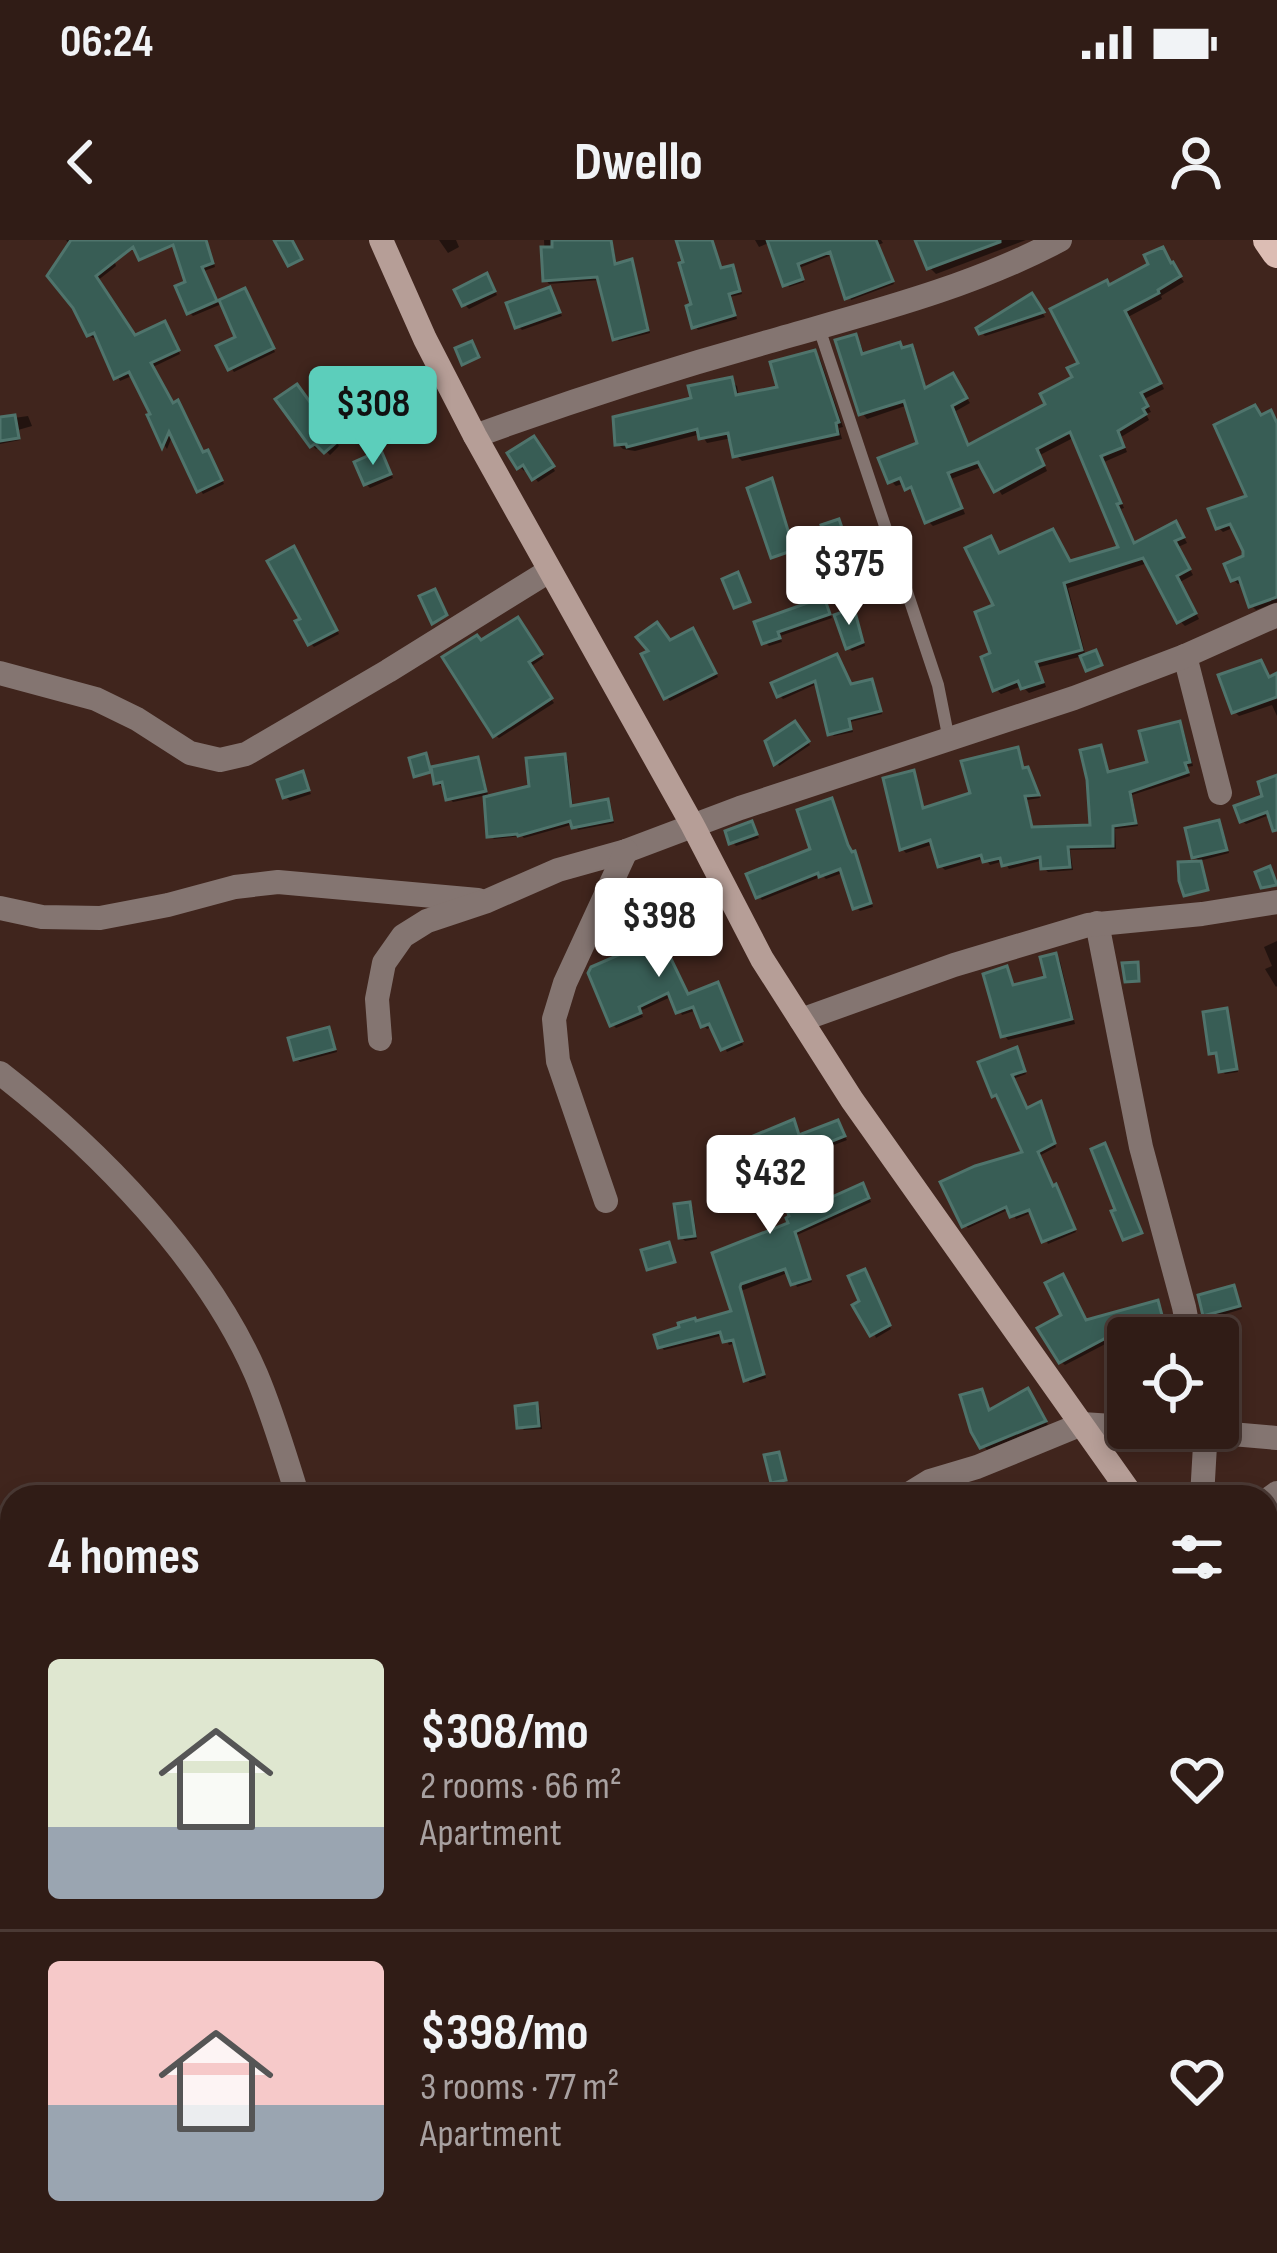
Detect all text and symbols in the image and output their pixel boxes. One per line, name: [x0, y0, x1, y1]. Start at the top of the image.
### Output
text: 06:24: [60, 15, 153, 70]
icon: back: [48, 129, 114, 195]
icon: person: [1163, 129, 1229, 195]
text: Dwello: [574, 130, 703, 195]
pin: $308: [302, 366, 444, 468]
text: $308: [336, 381, 410, 428]
pin: $375: [778, 526, 920, 628]
text: $375: [813, 541, 885, 588]
pin: $398: [588, 878, 730, 980]
text: $398: [622, 893, 696, 940]
pin: $432: [699, 1135, 841, 1237]
text: $432: [734, 1150, 806, 1197]
map controls: [1107, 1317, 1239, 1449]
button: locate: [1107, 1317, 1239, 1449]
icon: filters: [1164, 1524, 1230, 1590]
text: 4 homes: [48, 1527, 200, 1588]
text: $308/mo: [420, 1702, 589, 1763]
icon: home: [144, 1707, 288, 1851]
icon: heart: [1164, 1746, 1230, 1812]
text: 2 rooms · 66 m²: [420, 1763, 622, 1810]
text: Apartment: [420, 1810, 562, 1857]
text: $398/mo: [420, 2003, 589, 2064]
icon: home: [144, 2009, 288, 2153]
icon: heart: [1164, 2048, 1230, 2114]
text: 3 rooms · 77 m²: [420, 2064, 619, 2111]
text: Apartment: [420, 2111, 562, 2158]

